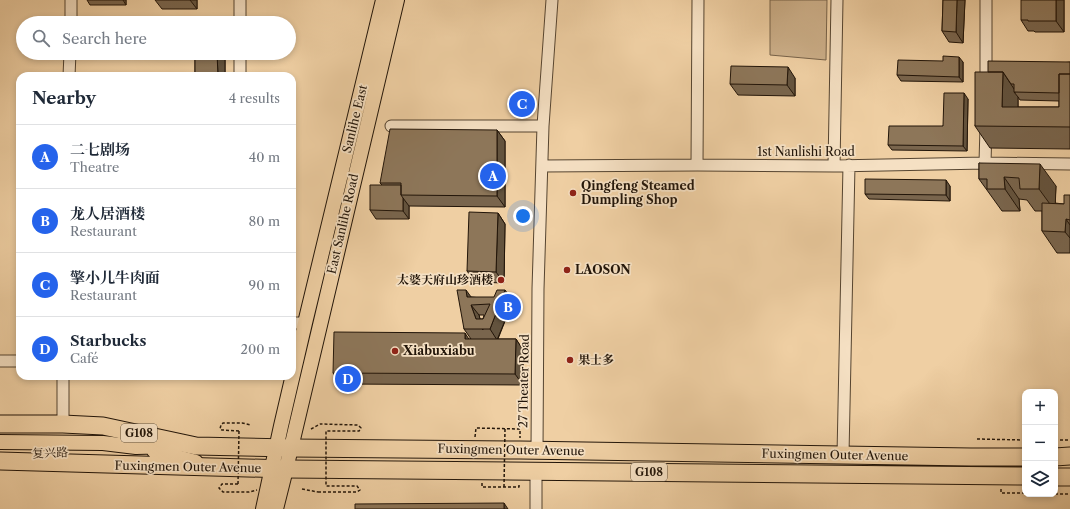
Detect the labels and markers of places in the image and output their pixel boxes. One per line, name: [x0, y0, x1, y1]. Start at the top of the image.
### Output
pin: C: [509, 89, 535, 119]
pin: A: [480, 161, 506, 191]
place label: Qingfeng Steamed Dumpling Shop: [581, 178, 695, 207]
marker: Qingfeng Steamed Dumpling Shop: [568, 188, 578, 198]
place label: LAOSON: [575, 262, 631, 277]
marker: LAOSON: [562, 265, 572, 275]
place label: 太婆天府山珍酒楼: [397, 272, 493, 287]
marker: 太婆天府山珍酒楼: [496, 275, 506, 285]
pin: B: [495, 292, 521, 322]
place label: Xiabuxiabu: [402, 343, 475, 358]
marker: Xiabuxiabu: [390, 346, 400, 356]
place label: 果士多: [578, 352, 614, 367]
marker: 果士多: [565, 355, 575, 365]
pin: D: [335, 364, 361, 394]

